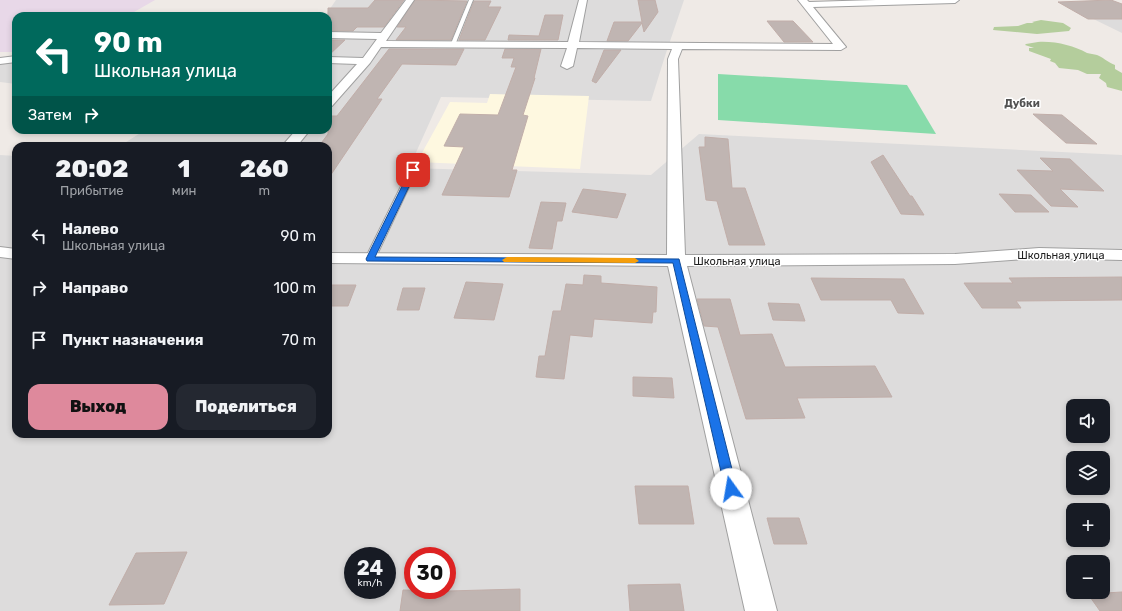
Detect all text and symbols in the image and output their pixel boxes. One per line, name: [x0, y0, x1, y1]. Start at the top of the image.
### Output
text: 90 m: [94, 26, 163, 59]
icon: left: [28, 28, 80, 80]
text: Школьная улица: [94, 60, 237, 82]
district label: Дубки: [1004, 97, 1040, 110]
icon: right: [80, 104, 102, 126]
text: Затем: [28, 106, 72, 124]
pin: [396, 153, 430, 187]
text: 20:02: [55, 155, 129, 183]
text: 1: [178, 155, 190, 183]
text: 260: [240, 155, 289, 183]
icon: arrive: [402, 159, 424, 181]
text: Прибытие: [60, 183, 124, 198]
text: мин: [172, 183, 196, 198]
text: m: [258, 183, 270, 198]
text: Налево: [62, 220, 119, 238]
icon: left: [28, 225, 50, 247]
text: 90 m: [281, 227, 316, 245]
text: Школьная улица: [62, 238, 165, 253]
street label: Школьная улица: [1017, 249, 1105, 262]
street label: Школьная улица: [693, 255, 781, 268]
icon: right: [28, 277, 50, 299]
text: Направо: [62, 279, 128, 297]
text: 100 m: [274, 279, 316, 297]
icon: arrive: [28, 329, 50, 351]
text: Пункт назначения: [62, 331, 204, 349]
text: 70 m: [282, 331, 316, 349]
button: Выход: [28, 384, 168, 430]
button: Поделиться: [176, 384, 316, 430]
map controls: [1066, 399, 1110, 599]
button: sound: [1066, 399, 1110, 443]
button: layers: [1066, 451, 1110, 495]
position arrow: [710, 468, 752, 510]
button: +: [1066, 503, 1110, 547]
speed limit sign: 30: [404, 547, 456, 599]
button: −: [1066, 555, 1110, 599]
text: 24: [357, 556, 383, 580]
text: km/h: [358, 577, 382, 589]

